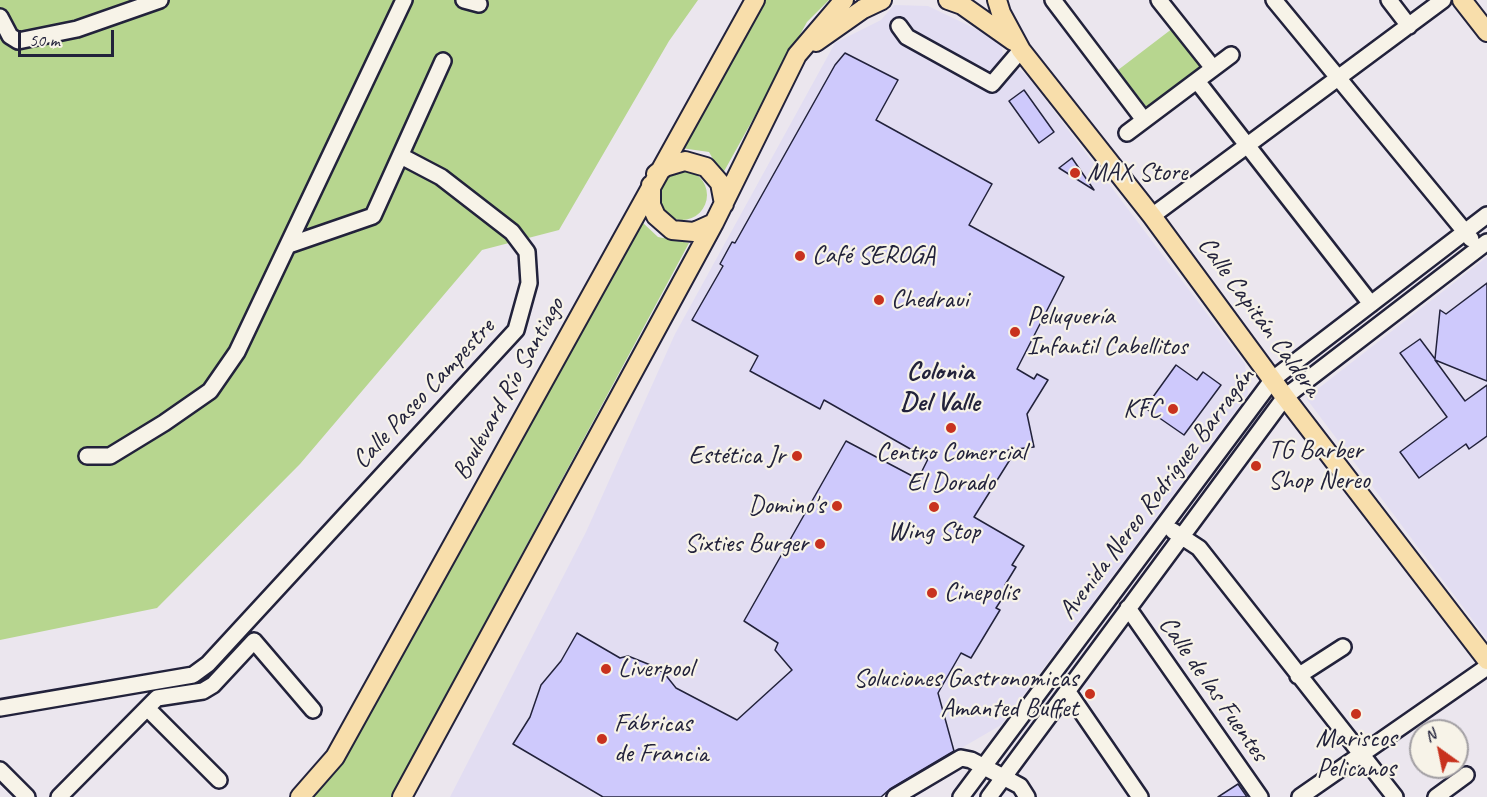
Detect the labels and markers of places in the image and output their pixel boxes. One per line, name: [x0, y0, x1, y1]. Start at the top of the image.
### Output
place label: MAX Store: [1087, 157, 1187, 189]
marker: MAX Store: [1068, 166, 1082, 180]
place label: Café SEROGA: [812, 240, 935, 272]
marker: Café SEROGA: [793, 249, 807, 263]
place label: Chedraui: [891, 284, 968, 316]
marker: Chedraui: [872, 293, 886, 307]
place label: Peluquería Infantil Cabellitos: [1027, 301, 1187, 362]
marker: Peluquería Infantil Cabellitos: [1008, 325, 1022, 339]
place label: KFC: [1123, 393, 1161, 425]
marker: KFC: [1166, 402, 1180, 416]
marker: Centro Comercial El Dorado: [944, 421, 958, 435]
place label: TG Barber Shop Nereo: [1268, 435, 1370, 496]
place label: Centro Comercial El Dorado: [876, 437, 1026, 498]
place label: Estética Jr: [689, 440, 785, 472]
marker: Estética Jr: [790, 449, 804, 463]
marker: TG Barber Shop Nereo: [1249, 459, 1263, 473]
place label: Domino's: [748, 490, 825, 522]
marker: Domino's: [830, 499, 844, 513]
marker: Wing Stop: [927, 500, 941, 514]
place label: Wing Stop: [888, 516, 980, 548]
place label: Sixties Burger: [684, 528, 808, 560]
marker: Sixties Burger: [813, 537, 827, 551]
place label: Cinepolis: [944, 577, 1018, 609]
marker: Cinepolis: [925, 586, 939, 600]
place label: Liverpool: [618, 653, 693, 685]
marker: Liverpool: [599, 662, 613, 676]
place label: Soluciones Gastronomicas Amanted Buffet: [853, 663, 1078, 724]
marker: Soluciones Gastronomicas Amanted Buffet: [1083, 687, 1097, 701]
marker: Mariscos Pelicanos: [1349, 707, 1363, 721]
place label: Fábricas de Francia: [614, 708, 708, 770]
place label: Mariscos Pelicanos: [1316, 723, 1396, 784]
marker: Fábricas de Francia: [595, 732, 609, 746]

